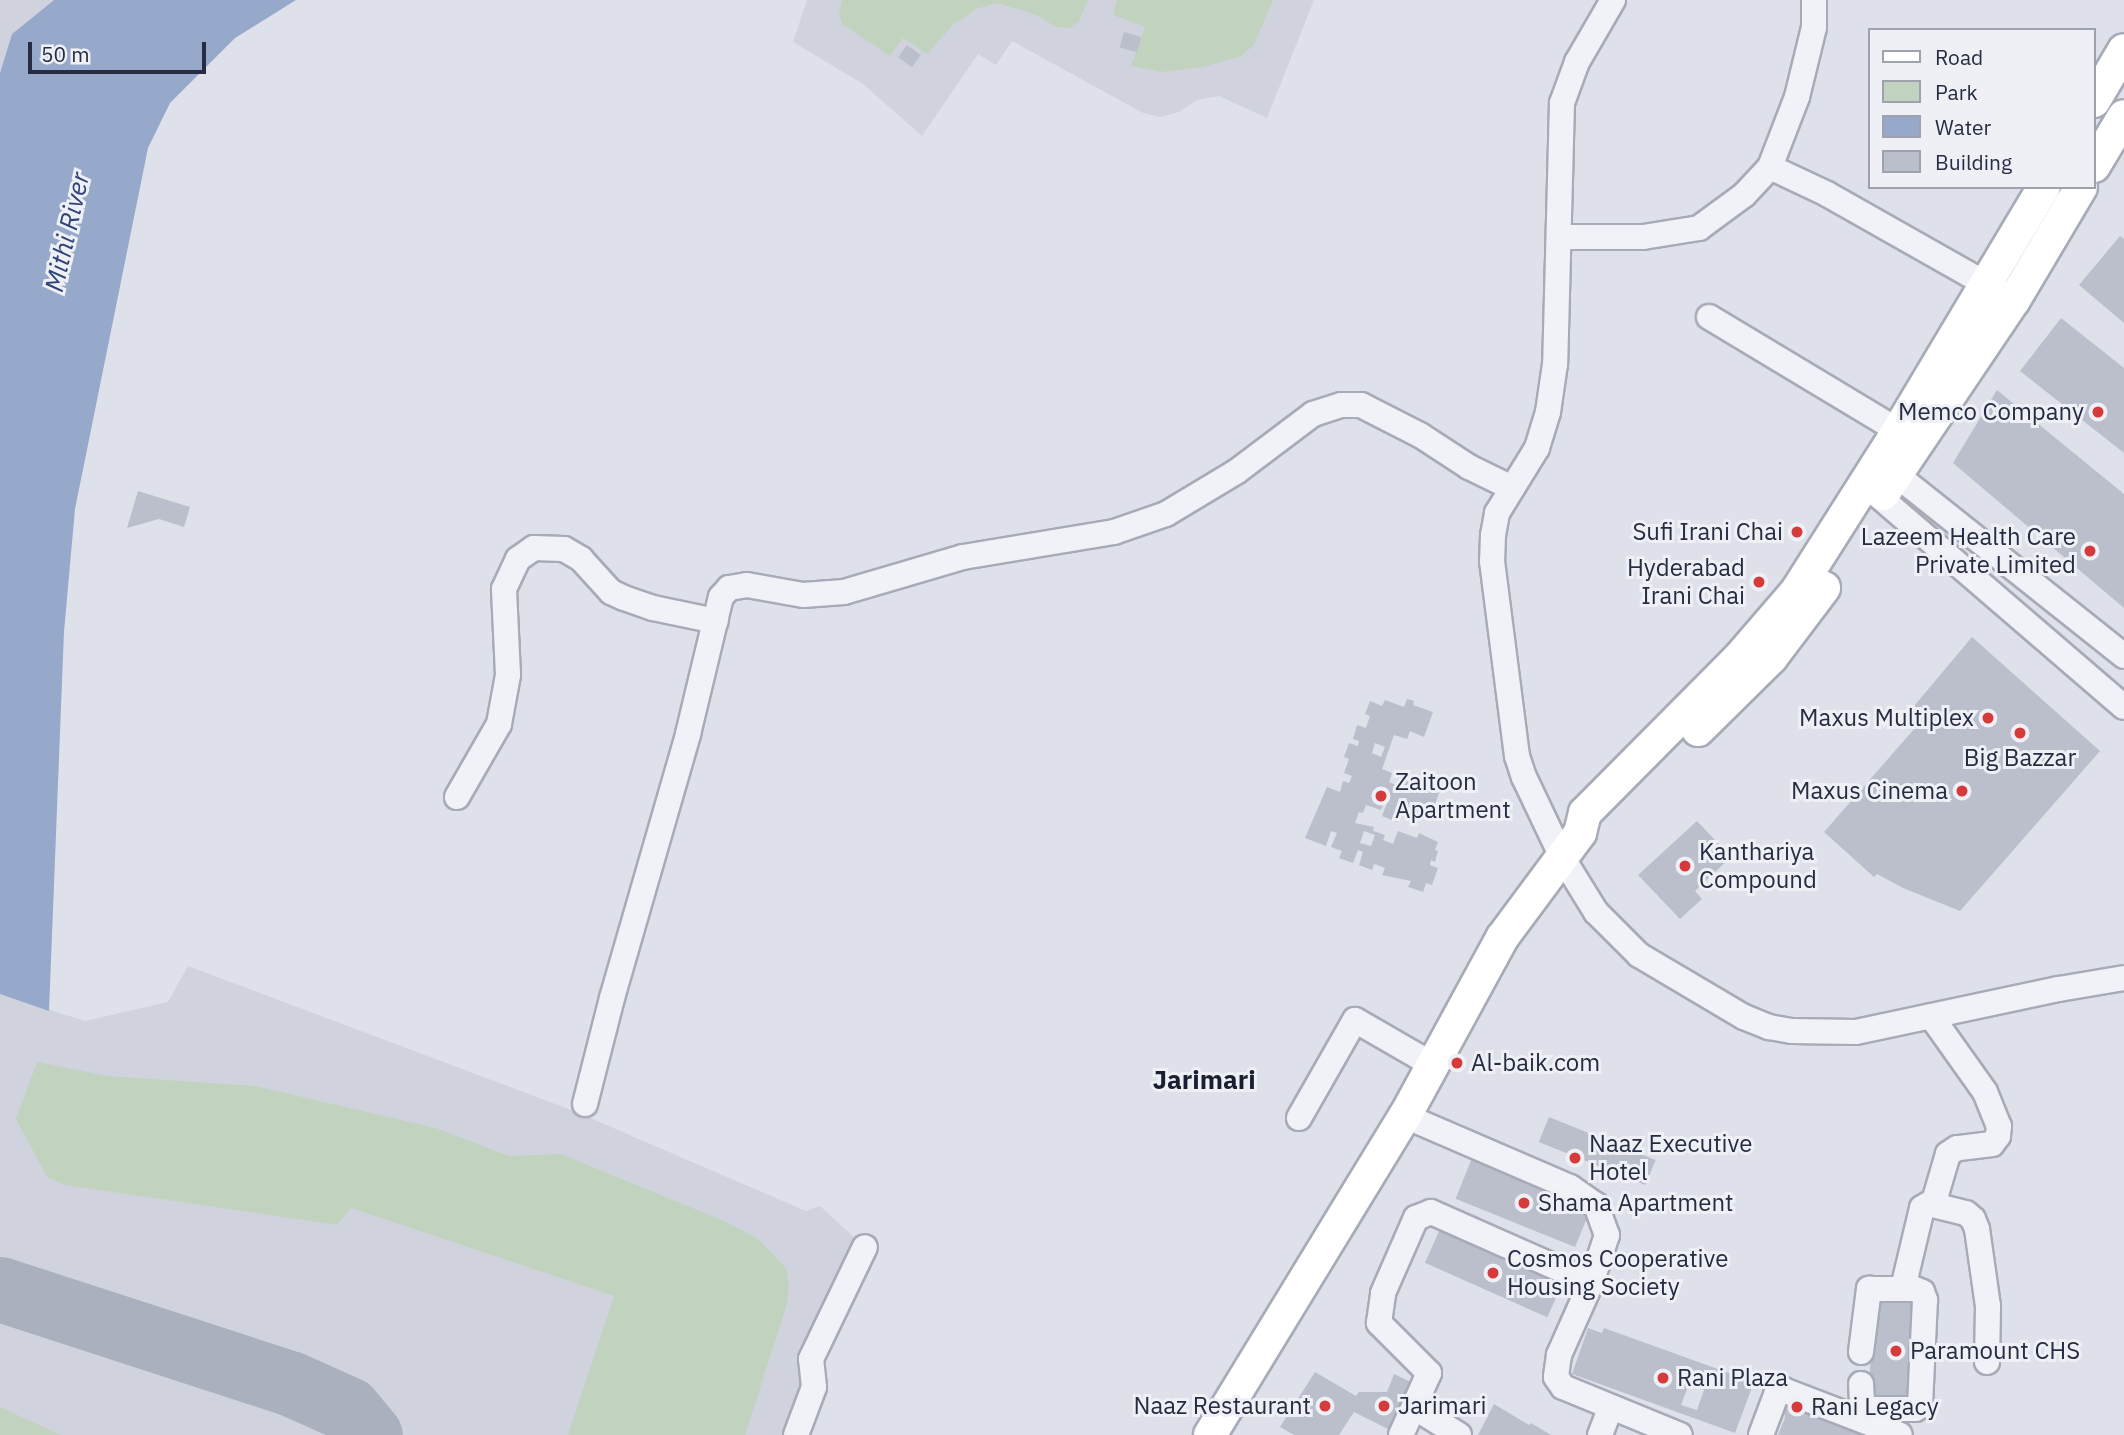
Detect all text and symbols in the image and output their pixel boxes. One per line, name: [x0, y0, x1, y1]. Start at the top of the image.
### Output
scale bar: [32, 28, 210, 72]
legend: [1868, 28, 2096, 189]
text: 50 m: [41, 40, 90, 68]
text: Road: [1935, 43, 1983, 71]
text: Park: [1935, 78, 1978, 106]
text: Water: [1935, 113, 1991, 141]
text: Building: [1935, 148, 2012, 176]
water label: Mithi River: [38, 169, 96, 295]
place label: Memco Company: [1898, 398, 2084, 426]
marker: Memco Company: [2090, 404, 2106, 420]
place label: Sufi Irani Chai: [1632, 518, 1783, 546]
place label: Lazeem Health Care Private Limited: [1861, 523, 2076, 579]
marker: Sufi Irani Chai: [1789, 524, 1805, 540]
marker: Lazeem Health Care Private Limited: [2082, 543, 2098, 559]
place label: Hyderabad Irani Chai: [1627, 554, 1745, 610]
marker: Hyderabad Irani Chai: [1751, 574, 1767, 590]
place label: Maxus Multiplex: [1799, 704, 1974, 732]
marker: Maxus Multiplex: [1980, 710, 1996, 726]
marker: Big Bazzar: [2012, 725, 2028, 741]
place label: Big Bazzar: [1964, 744, 2076, 772]
place label: Zaitoon Apartment: [1395, 768, 1511, 824]
place label: Maxus Cinema: [1791, 777, 1948, 805]
marker: Maxus Cinema: [1954, 783, 1970, 799]
marker: Zaitoon Apartment: [1373, 788, 1389, 804]
place label: Kanthariya Compound: [1699, 838, 1817, 894]
marker: Kanthariya Compound: [1677, 858, 1693, 874]
place label: Al-baik.com: [1471, 1049, 1600, 1077]
marker: Al-baik.com: [1449, 1055, 1465, 1071]
district label: Jarimari: [1152, 1064, 1256, 1096]
place label: Naaz Executive Hotel: [1589, 1130, 1752, 1186]
marker: Naaz Executive Hotel: [1567, 1150, 1583, 1166]
place label: Shama Apartment: [1538, 1189, 1733, 1217]
marker: Shama Apartment: [1516, 1195, 1532, 1211]
place label: Cosmos Cooperative Housing Society: [1507, 1245, 1728, 1301]
marker: Cosmos Cooperative Housing Society: [1485, 1265, 1501, 1281]
place label: Paramount CHS: [1910, 1337, 2080, 1365]
marker: Paramount CHS: [1888, 1343, 1904, 1359]
place label: Rani Plaza: [1677, 1364, 1788, 1392]
marker: Rani Plaza: [1655, 1370, 1671, 1386]
place label: Naaz Restaurant: [1133, 1392, 1311, 1420]
place label: Jarimari: [1398, 1392, 1486, 1420]
place label: Rani Legacy: [1811, 1393, 1939, 1421]
marker: Naaz Restaurant: [1317, 1398, 1333, 1414]
marker: Jarimari: [1376, 1398, 1392, 1414]
marker: Rani Legacy: [1789, 1399, 1805, 1415]

